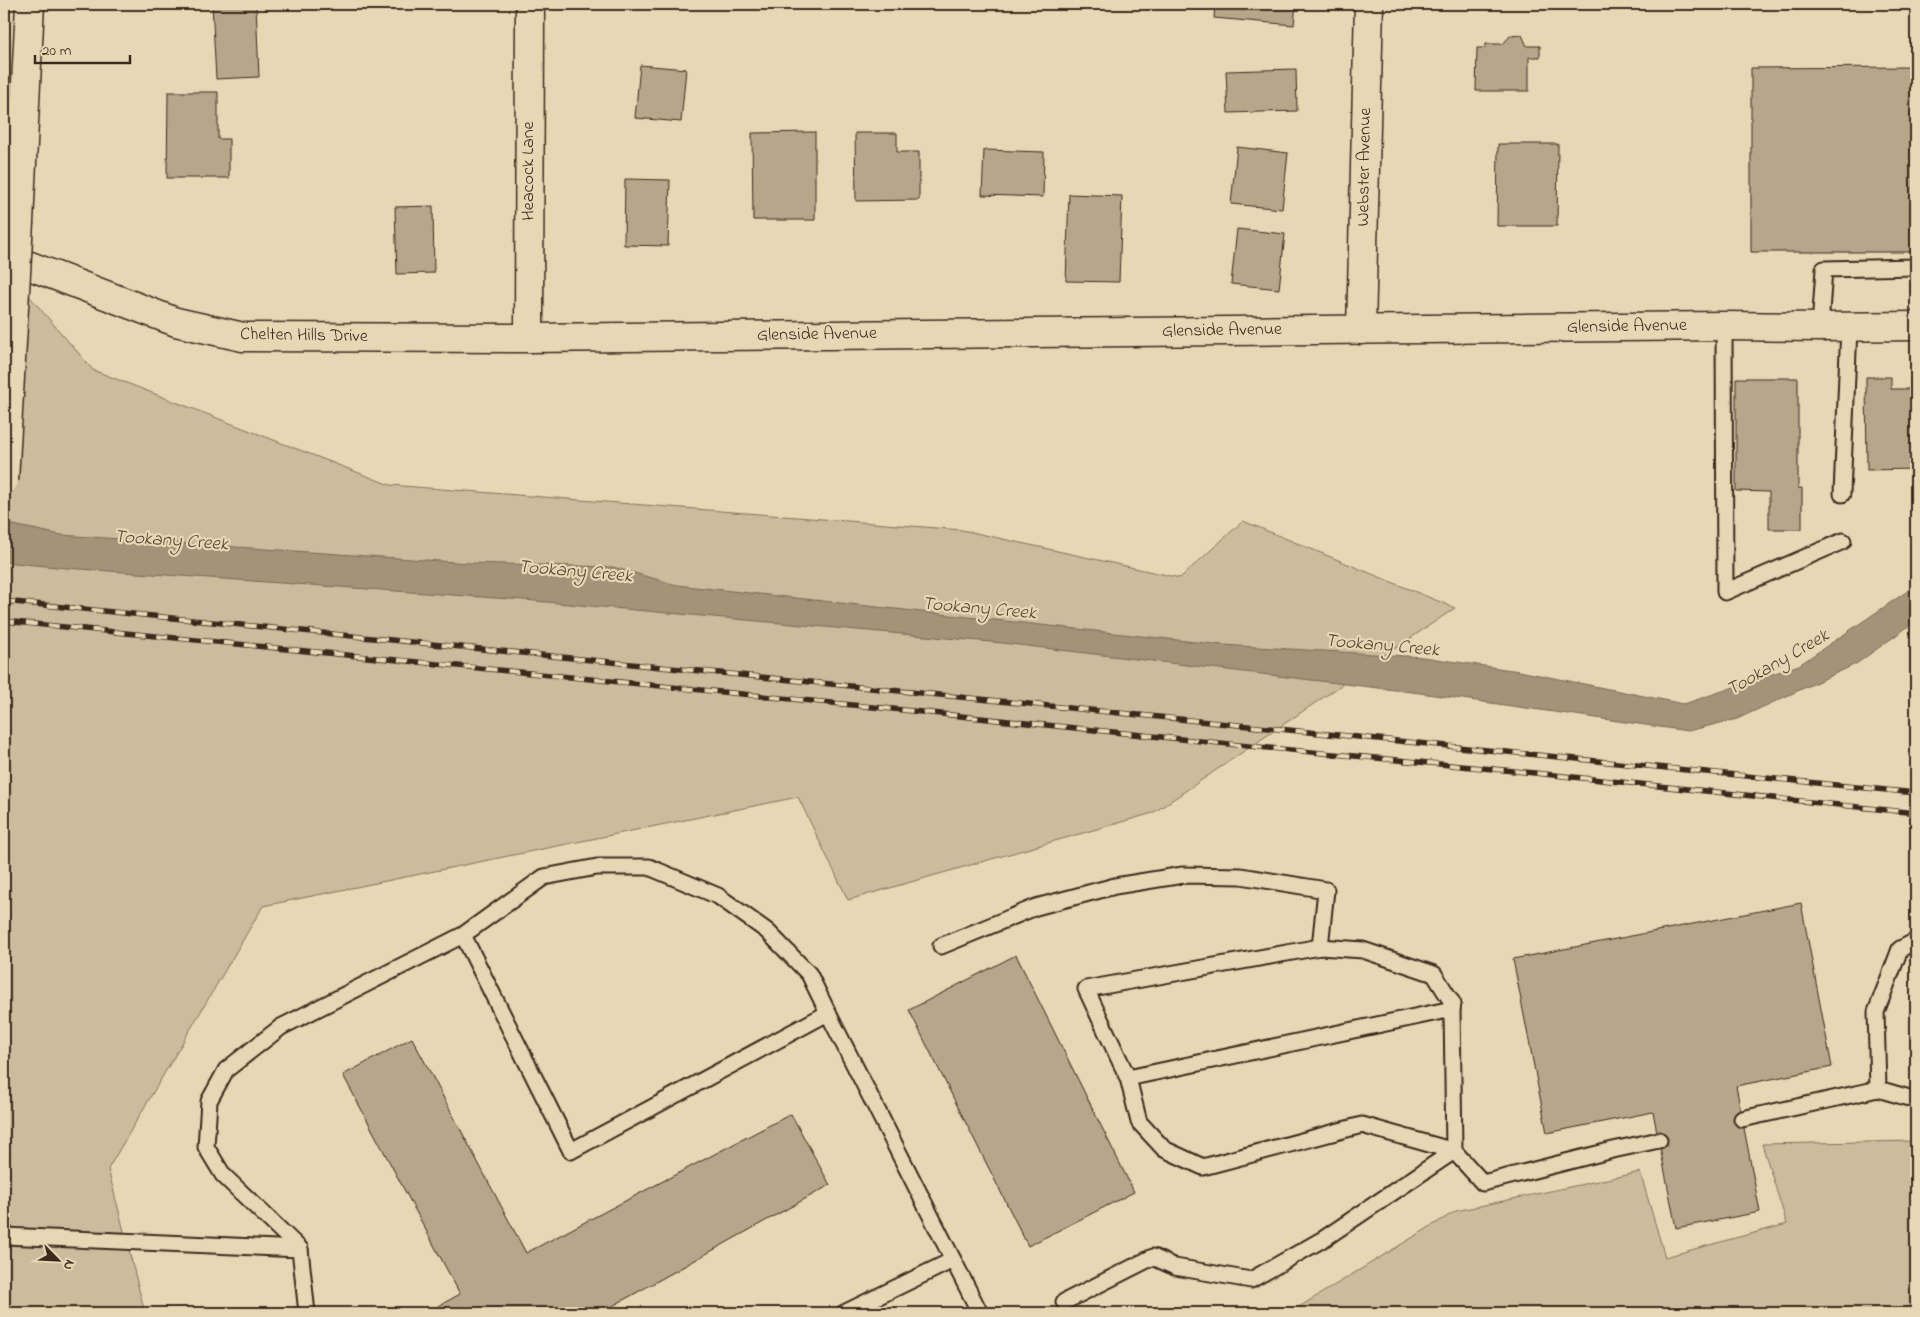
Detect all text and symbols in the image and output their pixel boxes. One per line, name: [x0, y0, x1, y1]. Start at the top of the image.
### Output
scale bar: [35, 32, 130, 64]
text: 20 m: [42, 40, 72, 62]
street label: Webster Avenue: [1351, 107, 1379, 227]
street label: Heacock Lane: [516, 120, 542, 221]
street label: Glenside Avenue: [1567, 313, 1688, 341]
street label: Glenside Avenue: [1162, 317, 1283, 345]
street label: Glenside Avenue: [757, 321, 878, 349]
street label: Chelten Hills Drive: [240, 322, 369, 350]
water label: Tookany Creek: [113, 524, 230, 558]
water label: Tookany Creek: [517, 554, 634, 590]
water label: Tookany Creek: [921, 591, 1038, 627]
water label: Tookany Creek: [1722, 622, 1835, 703]
water label: Tookany Creek: [1324, 628, 1441, 664]
north arrow: [32, 1234, 82, 1284]
text: N: [57, 1256, 80, 1273]

